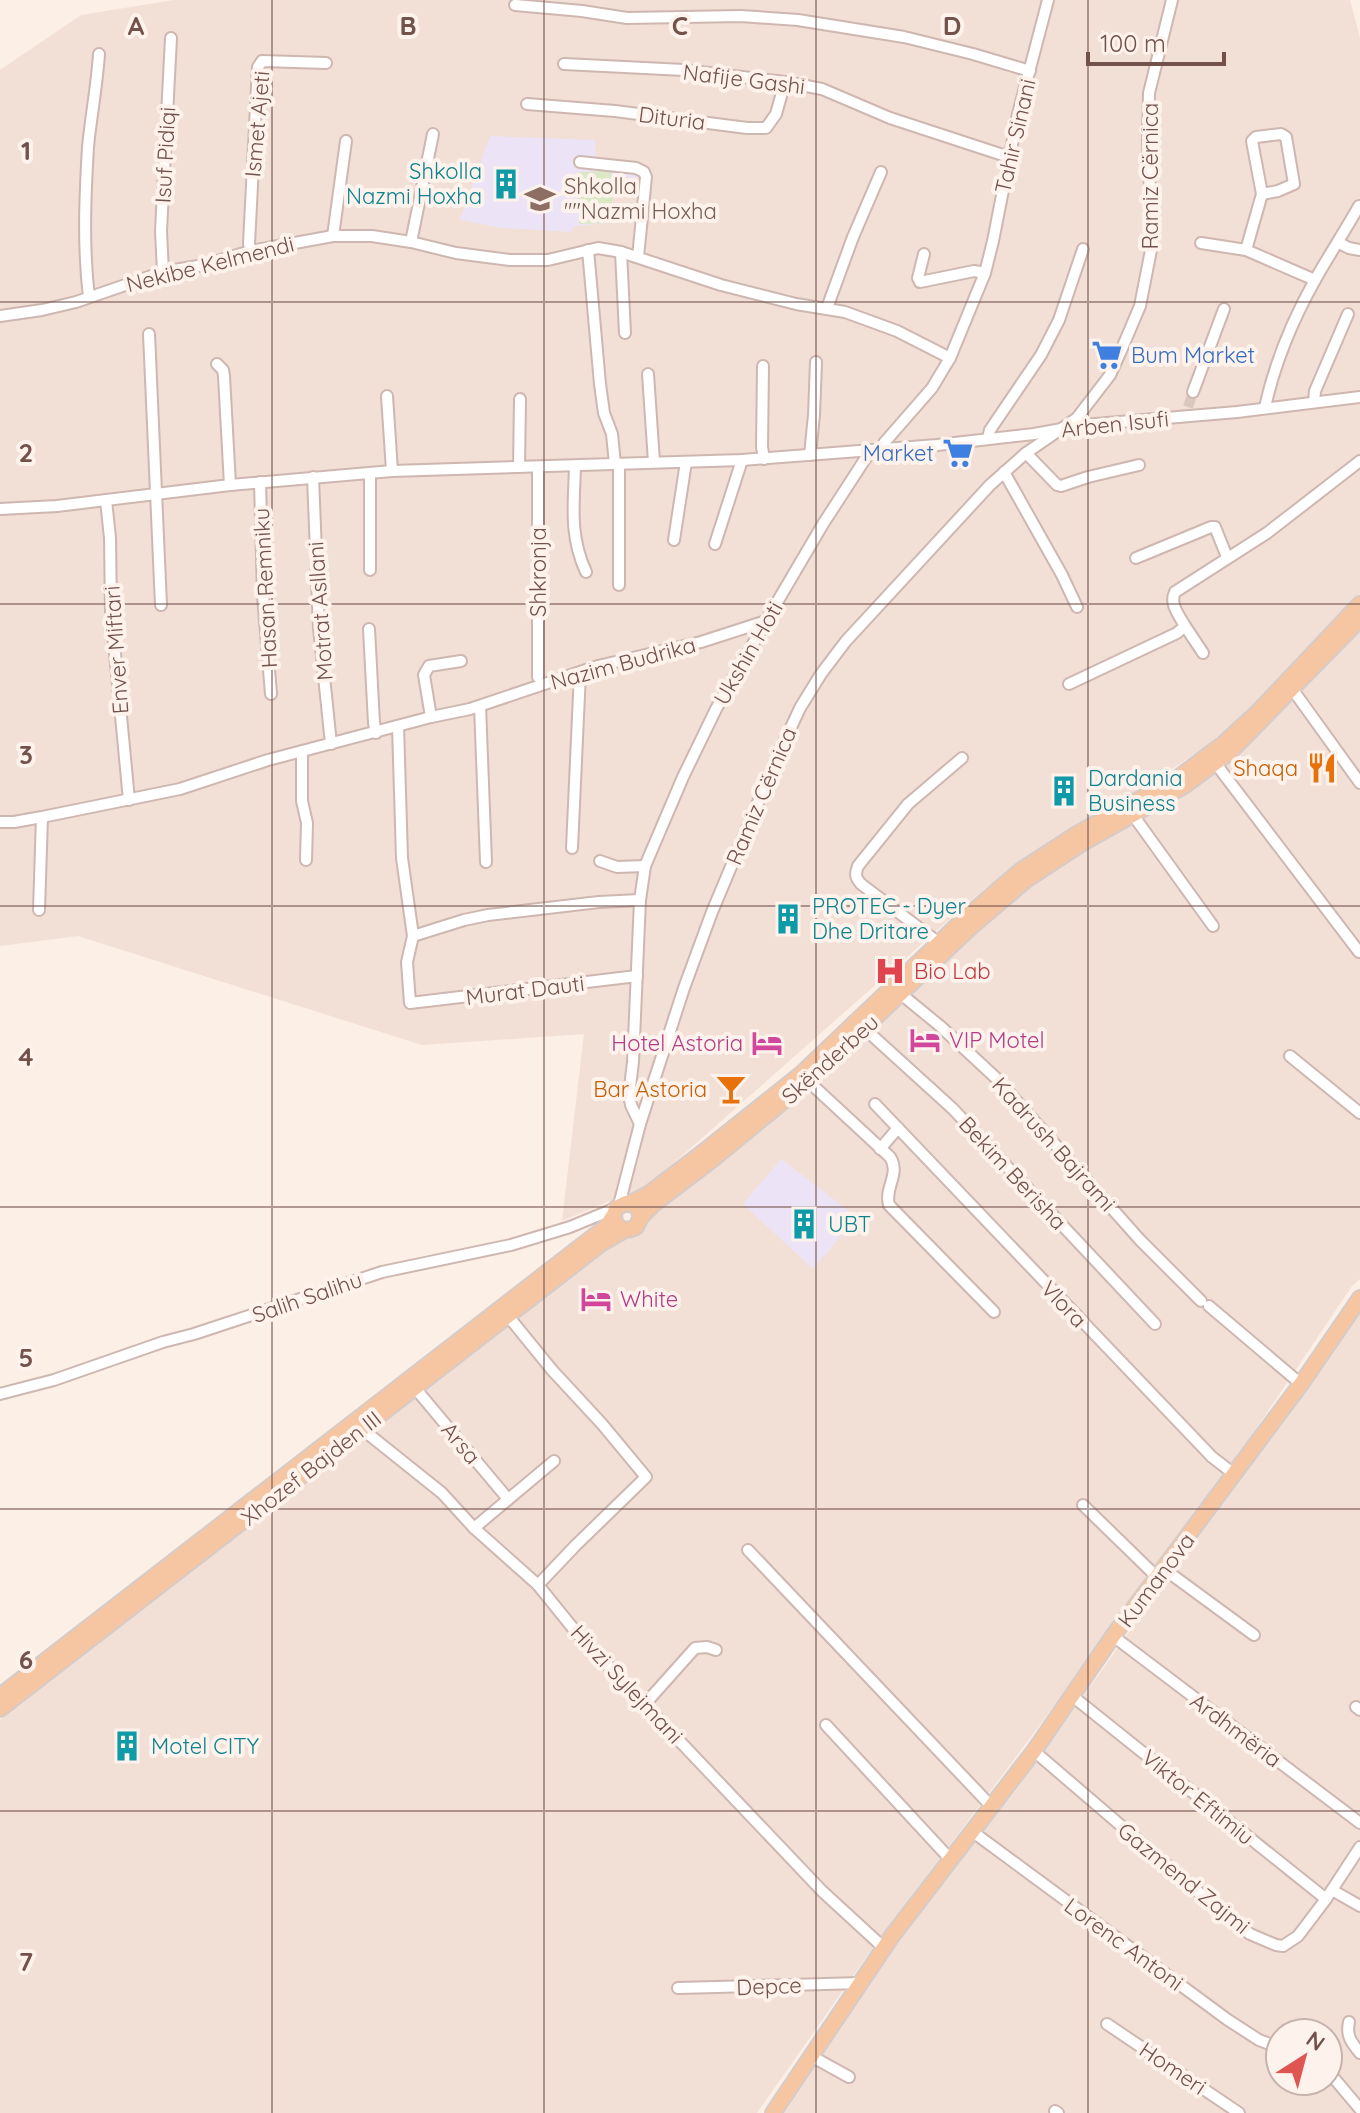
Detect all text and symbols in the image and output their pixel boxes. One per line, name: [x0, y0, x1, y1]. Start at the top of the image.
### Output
text: A: [128, 9, 145, 42]
text: B: [399, 9, 417, 42]
text: C: [672, 9, 688, 42]
text: D: [943, 9, 961, 42]
scale bar: [1088, 16, 1224, 66]
text: 100 m: [1100, 28, 1166, 58]
street label: Nafije Gashi: [681, 58, 807, 100]
street label: Ismet Ajeti: [238, 70, 276, 178]
street label: Tahir Sinani: [988, 76, 1042, 196]
street label: Dituria: [637, 100, 707, 136]
street label: Ramiz Cërnica: [1136, 103, 1164, 249]
street label: Isuf Pidiqi: [149, 106, 181, 204]
text: 1: [21, 134, 31, 167]
place label: Shkolla Nazmi Hoxha: [346, 157, 482, 210]
building icon: Shkolla Nazmi Hoxha: [489, 167, 523, 201]
place label: Shkolla ""Nazmi Hoxha: [564, 172, 717, 225]
school or university icon: Shkolla ""Nazmi Hoxha: [523, 182, 557, 216]
street label: Nekibe Kelmendi: [123, 230, 297, 298]
supermarket icon: Bum Market: [1090, 338, 1124, 372]
place label: Bum Market: [1131, 341, 1255, 369]
street label: Arben Isufi: [1060, 404, 1170, 444]
text: 2: [19, 436, 33, 469]
supermarket icon: Market: [941, 436, 975, 470]
place label: Market: [863, 439, 934, 467]
street label: Hasan Remniku: [247, 507, 283, 669]
street label: Shkronja: [524, 527, 552, 617]
street label: Motrat Asllani: [301, 541, 339, 681]
street label: Enver Miftari: [98, 585, 134, 715]
street label: Ukshin Hoti: [707, 596, 789, 710]
street label: Nazim Budrika: [547, 630, 699, 696]
street label: Ramiz Cërnica: [719, 723, 803, 869]
text: 3: [19, 738, 33, 771]
restaurant icon: Shaqa: [1305, 751, 1339, 785]
place label: Shaqa: [1233, 754, 1298, 782]
place label: Dardania Business: [1088, 764, 1183, 817]
building icon: Dardania Business: [1047, 774, 1081, 808]
place label: PROTEC - Dyer Dhe Dritare: [812, 892, 966, 945]
building icon: PROTEC - Dyer Dhe Dritare: [771, 902, 805, 936]
hospital icon: Bio Lab: [873, 954, 907, 988]
place label: Bio Lab: [914, 957, 991, 985]
street label: Murat Dauti: [464, 969, 586, 1011]
street label: Skënderbeu: [776, 1008, 884, 1110]
hotel icon: VIP Motel: [908, 1023, 942, 1057]
hotel icon: Hotel Astoria: [750, 1026, 784, 1060]
place label: VIP Motel: [949, 1026, 1045, 1054]
place label: Hotel Astoria: [611, 1029, 743, 1057]
text: 4: [18, 1040, 34, 1073]
street label: Kadrush Bajrami: [986, 1071, 1122, 1217]
bar icon: Bar Astoria: [714, 1072, 748, 1106]
place label: Bar Astoria: [593, 1075, 707, 1103]
street label: Bekim Berisha: [953, 1110, 1073, 1236]
building icon: UBT: [787, 1207, 821, 1241]
place label: UBT: [828, 1210, 871, 1238]
street label: Salih Salihu: [248, 1265, 366, 1329]
street label: Vlora: [1035, 1275, 1093, 1333]
hotel icon: White: [579, 1282, 613, 1316]
place label: White: [620, 1285, 678, 1313]
text: 5: [19, 1341, 33, 1374]
street label: Xhozef Bajden III: [235, 1405, 387, 1531]
street label: Arsa: [435, 1416, 487, 1470]
street label: Kumanova: [1111, 1527, 1201, 1633]
street label: Hivzi Sylejmani: [565, 1619, 689, 1749]
text: 6: [19, 1643, 33, 1676]
street label: Ardhmëria: [1185, 1687, 1287, 1773]
building icon: Motel CITY: [110, 1729, 144, 1763]
place label: Motel CITY: [151, 1732, 259, 1760]
street label: Viktor Eftimiu: [1136, 1743, 1260, 1851]
street label: Gazmend Zajmi: [1112, 1816, 1256, 1940]
street label: Lorenc Antoni: [1059, 1891, 1189, 1997]
text: 7: [19, 1945, 33, 1978]
street label: Depce: [736, 1971, 802, 2001]
north arrow: [1264, 2017, 1344, 2097]
text: N: [1301, 2025, 1331, 2057]
street label: Homeri: [1134, 2035, 1212, 2101]

